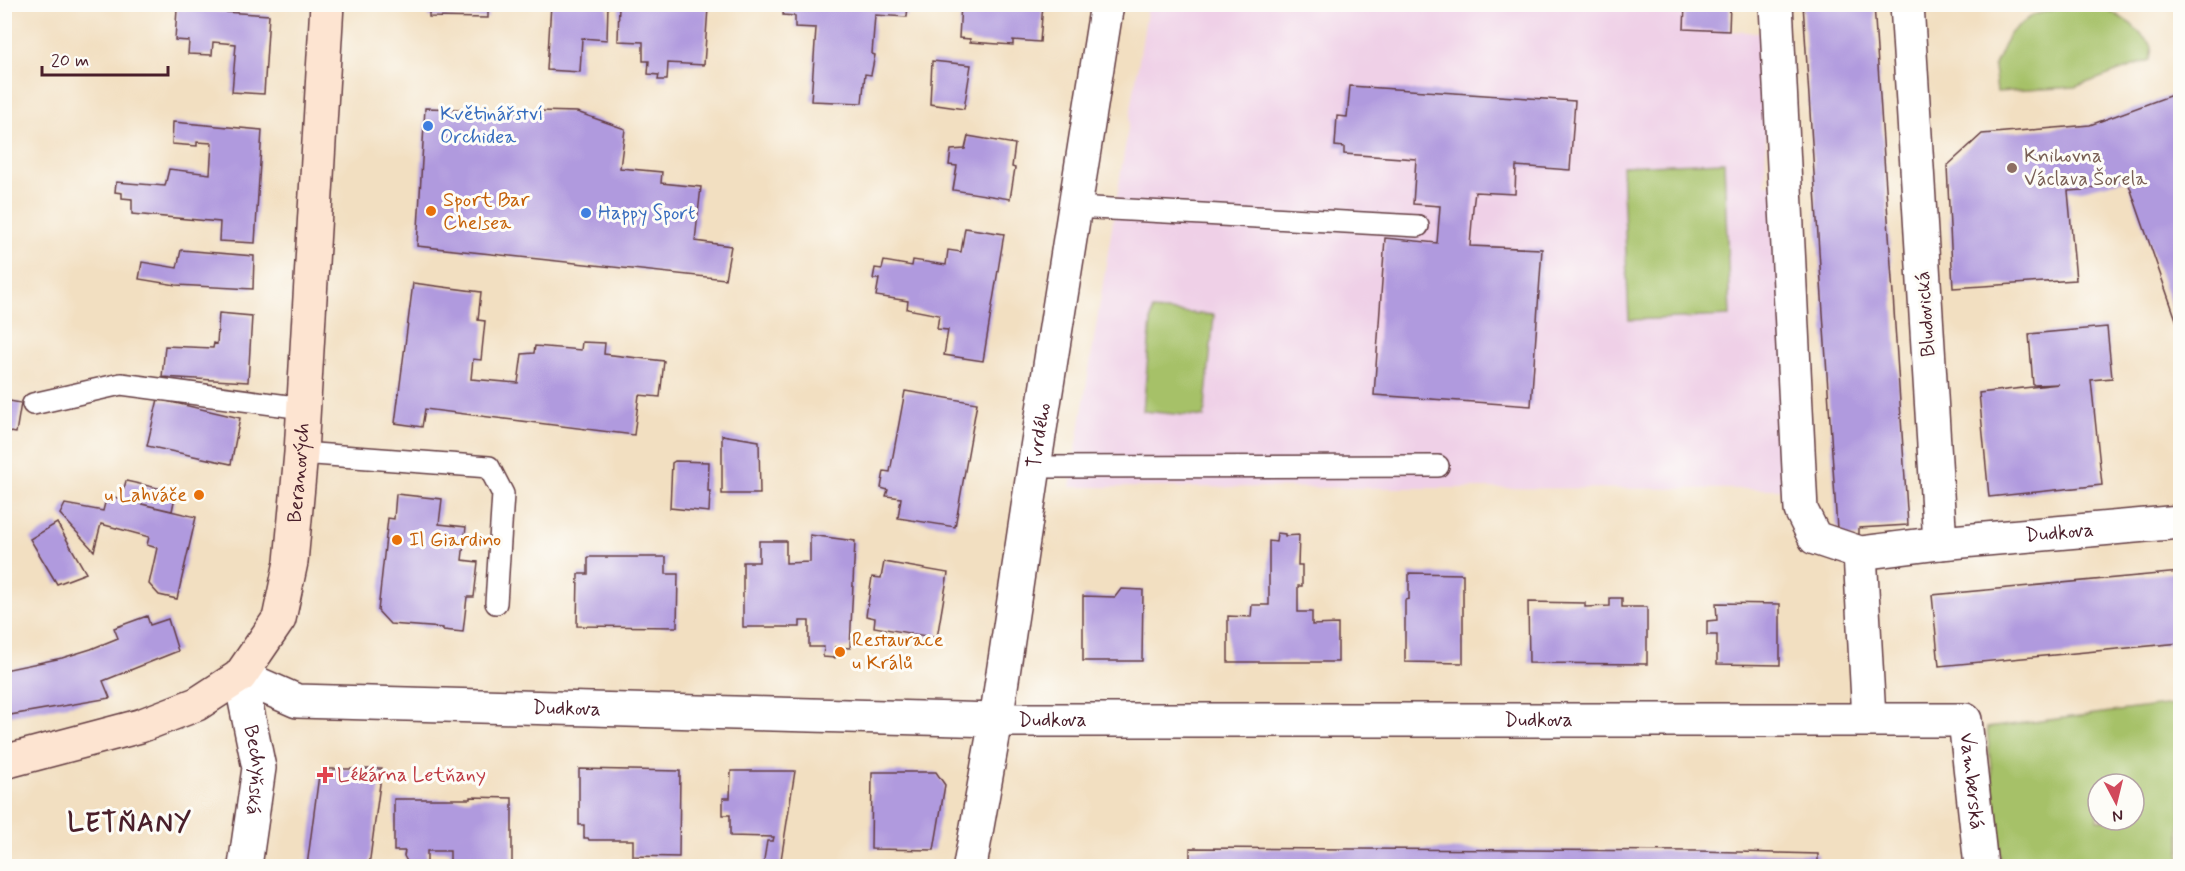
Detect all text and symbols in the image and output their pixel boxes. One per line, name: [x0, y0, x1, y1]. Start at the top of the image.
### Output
scale bar: [42, 39, 168, 77]
text: 20 m: [51, 49, 89, 73]
place label: Květinářství Orchidea: [440, 101, 544, 151]
marker: Květinářství Orchidea: [421, 119, 435, 133]
place label: Knihovna Václava Šorela: [2024, 143, 2148, 193]
marker: Knihovna Václava Šorela: [2005, 161, 2019, 175]
place label: Sport Bar Chelsea: [443, 187, 530, 237]
place label: Happy Sport: [598, 200, 695, 227]
marker: Sport Bar Chelsea: [424, 204, 438, 218]
marker: Happy Sport: [579, 206, 593, 220]
street label: Bludovická: [1910, 270, 1942, 358]
street label: Tvrdého: [1020, 401, 1057, 470]
street label: Beranových: [281, 422, 316, 524]
place label: u Lahváče: [104, 482, 187, 509]
marker: u Lahváče: [192, 488, 206, 502]
street label: Dudkova: [2024, 516, 2095, 549]
place label: Il Giardino: [409, 527, 501, 554]
marker: Il Giardino: [390, 533, 404, 547]
place label: Restaurace u Králů: [852, 627, 944, 677]
marker: Restaurace u Králů: [833, 645, 847, 659]
street label: Dudkova: [532, 694, 601, 723]
street label: Dudkova: [1018, 707, 1087, 734]
street label: Dudkova: [1504, 707, 1573, 734]
street label: Bechyňská: [237, 723, 273, 817]
street label: Vamberská: [1953, 731, 1990, 831]
place label: Lékárna Letňany: [337, 762, 486, 789]
marker: Lékárna Letňany: [318, 768, 332, 782]
north arrow: [2086, 772, 2146, 832]
text: N: [2111, 804, 2124, 826]
district label: LETŇANY: [67, 807, 193, 841]

